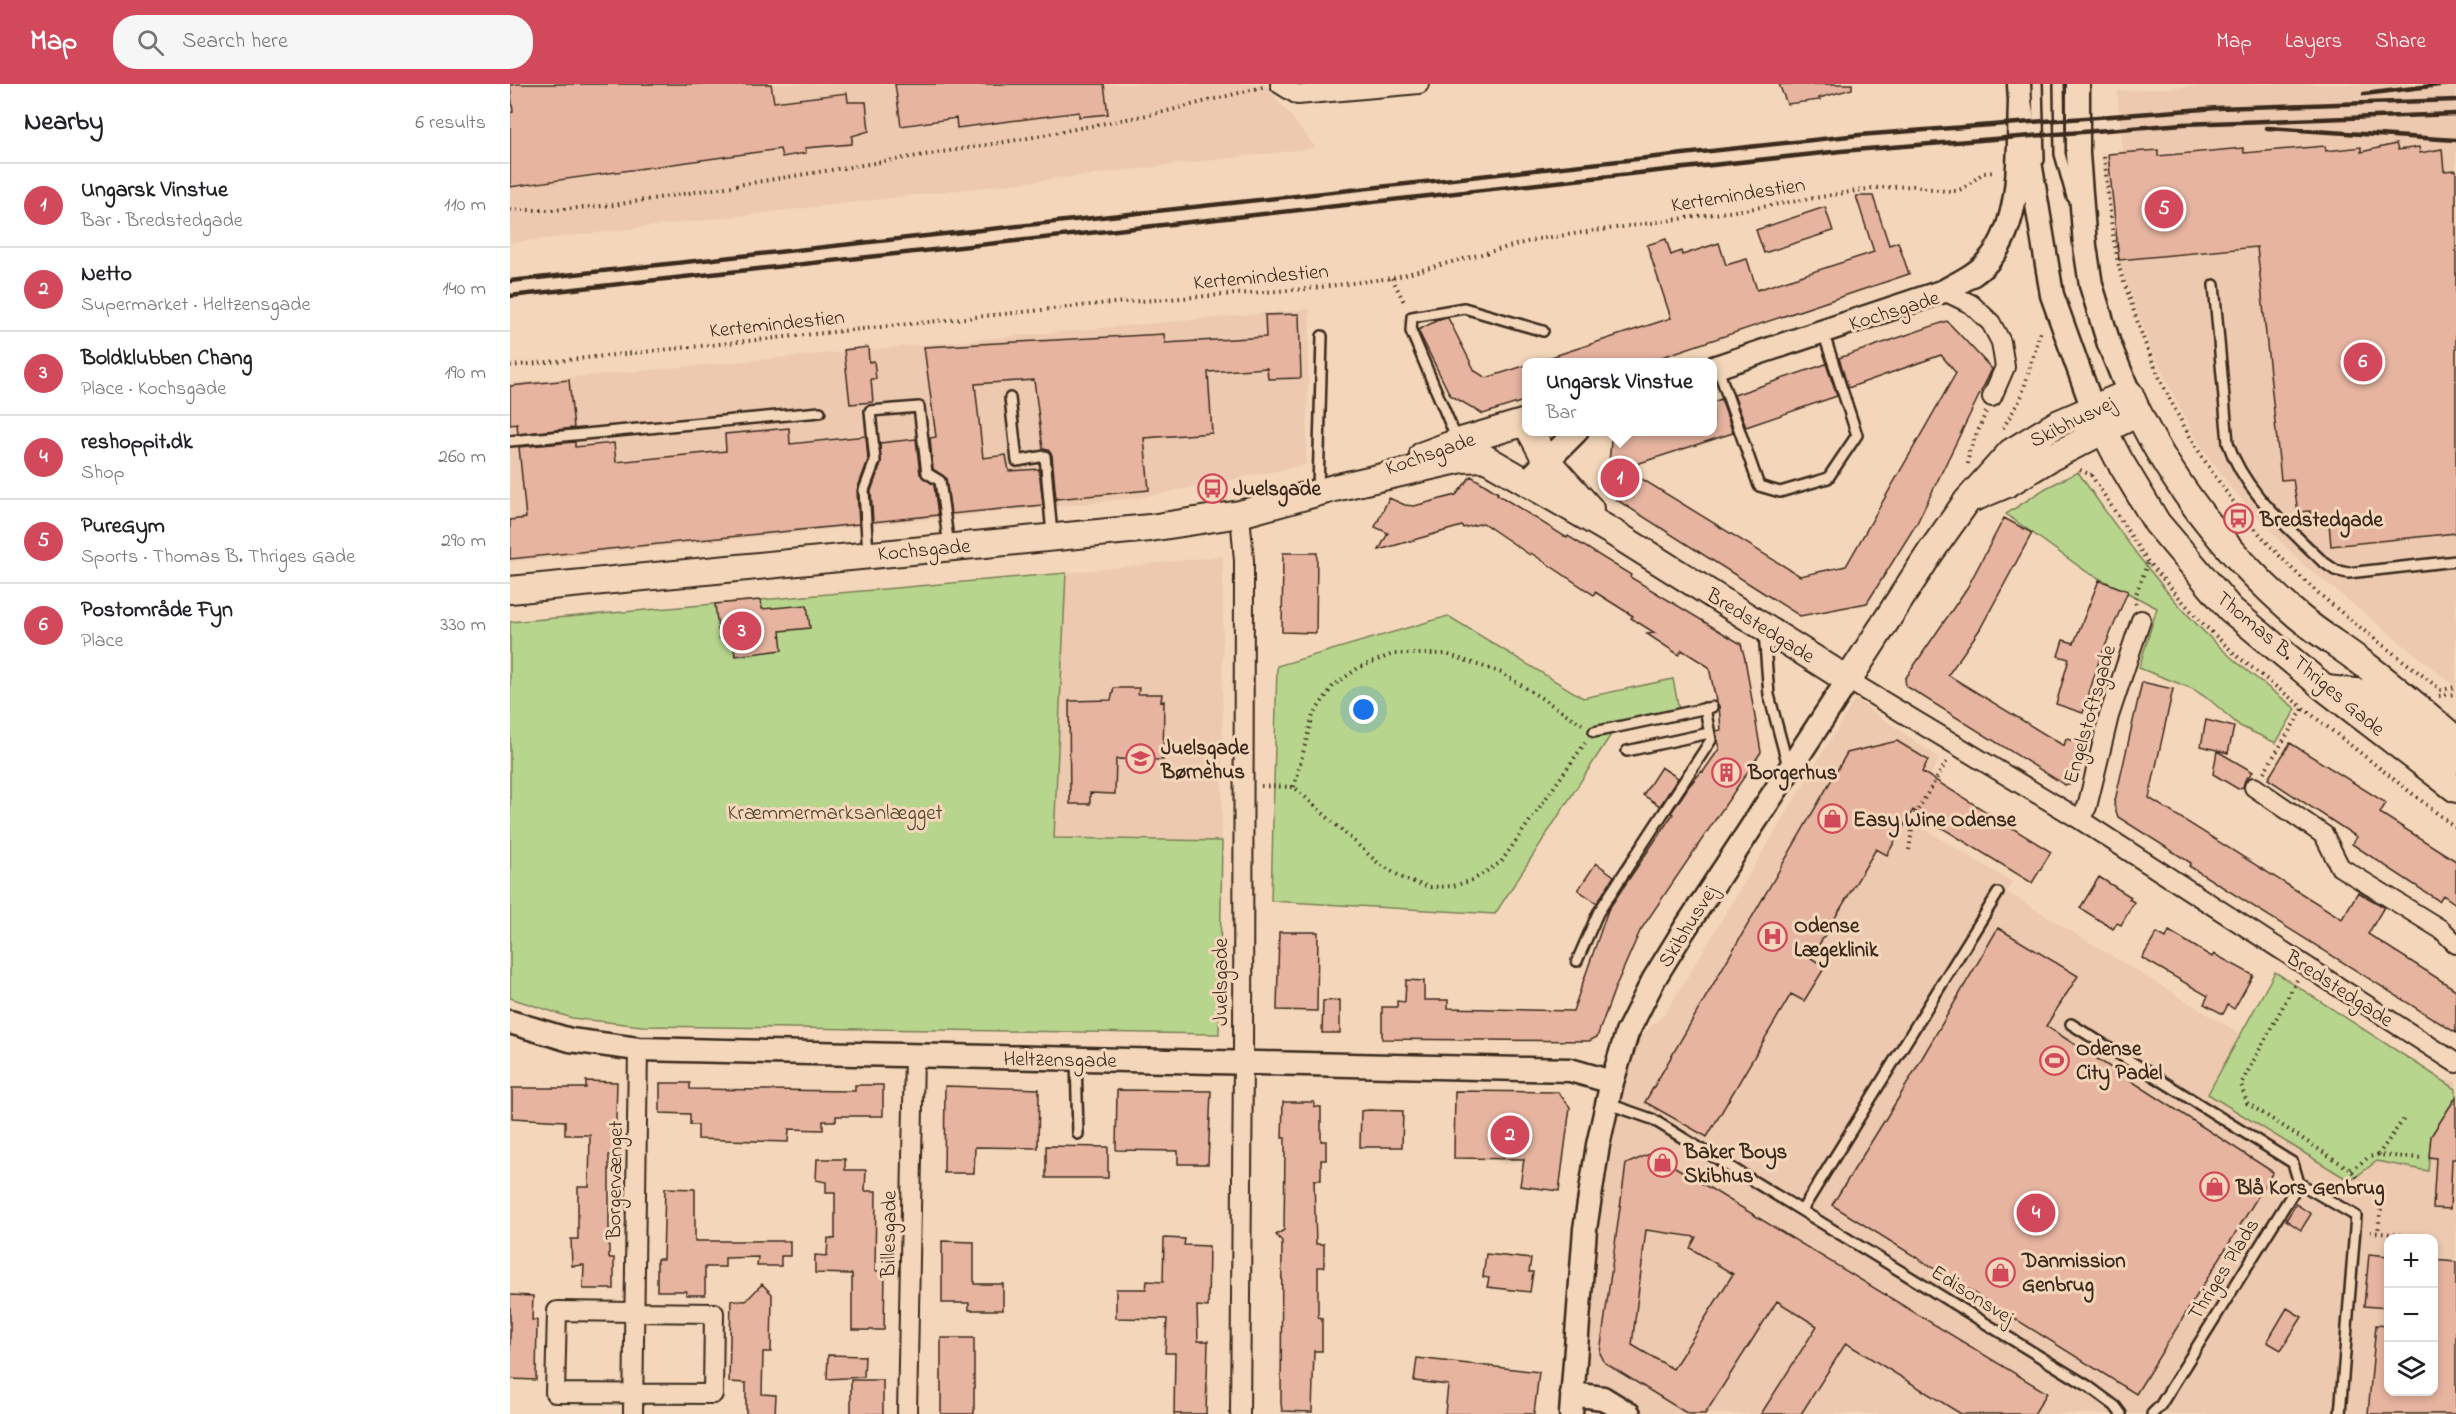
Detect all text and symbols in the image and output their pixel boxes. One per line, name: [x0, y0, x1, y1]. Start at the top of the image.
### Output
search box: [113, 15, 533, 69]
text: Map: [30, 22, 77, 63]
icon: search: [134, 26, 167, 59]
text: Search here: [182, 26, 288, 58]
text: Map: [2216, 27, 2252, 57]
text: Layers: [2285, 27, 2342, 57]
text: Share: [2375, 27, 2426, 57]
text: Nearby: [24, 104, 103, 142]
text: 6 results: [415, 109, 486, 138]
street label: Kertemindestien: [1669, 171, 1808, 221]
text: Ungarsk Vinstue: [81, 175, 228, 207]
pin: 5: [2144, 186, 2184, 232]
text: 1: [40, 191, 47, 220]
text: 110 m: [444, 191, 486, 220]
text: Bar · Bredstedgade: [81, 207, 243, 236]
street label: Kertemindestien: [1192, 257, 1330, 299]
text: Netto: [81, 259, 132, 291]
text: 2: [39, 275, 48, 304]
text: 140 m: [442, 275, 486, 304]
street label: Kochsgade: [1846, 284, 1945, 342]
text: Supermarket · Heltzensgade: [81, 291, 311, 320]
street label: Kertemindestien: [708, 303, 846, 347]
pin: 6: [2344, 340, 2382, 384]
text: Boldklubben Chang: [81, 343, 252, 375]
popup: [1522, 358, 1717, 436]
text: 3: [39, 359, 48, 388]
text: 190 m: [444, 359, 486, 388]
text: Ungarsk Vinstue: [1546, 367, 1693, 399]
text: Place · Kochsgade: [81, 375, 226, 404]
street label: Skibhusvej: [2025, 389, 2121, 456]
text: Bar: [1546, 399, 1577, 428]
street label: Kochsgade: [1382, 425, 1481, 486]
text: reshoppit.dk: [81, 427, 193, 459]
text: 4: [39, 443, 48, 472]
text: 260 m: [438, 443, 486, 472]
pin: 1: [1600, 456, 1640, 500]
text: Shop: [81, 459, 125, 488]
bus stop icon: Juelsgade: [1196, 472, 1228, 504]
place label: Juelsgade: [1233, 475, 1321, 507]
bus stop icon: Bredstedgade: [2223, 503, 2255, 535]
place label: Bredstedgade: [2259, 506, 2383, 538]
text: PureGym: [81, 511, 165, 543]
text: 5: [38, 527, 49, 556]
text: 290 m: [441, 527, 486, 556]
street label: Kochsgade: [876, 532, 973, 572]
text: Sports · Thomas B. Thriges Gade: [81, 543, 355, 572]
street label: Bredstedgade: [1698, 581, 1820, 674]
street label: Thomas B. Thriges Gade: [2207, 585, 2391, 746]
text: Postområde Fyn: [81, 595, 233, 627]
pin: 3: [722, 608, 762, 654]
text: 6: [39, 611, 48, 640]
text: 330 m: [440, 611, 486, 640]
text: Place: [81, 627, 123, 656]
street label: Engelstoftsgade: [2057, 641, 2127, 788]
your location: [1349, 695, 1378, 724]
place label: Juelsgade Børnehus: [1160, 734, 1249, 788]
school or university icon: Juelsgade Børnehus: [1124, 743, 1156, 775]
building icon: Borgerhus: [1711, 756, 1743, 788]
place label: Borgerhus: [1747, 759, 1838, 791]
park label: Kræmmermarksanlægget: [727, 799, 943, 831]
shop icon: Easy Wine Odense: [1816, 803, 1848, 835]
place label: Easy Wine Odense: [1853, 806, 2017, 838]
street label: Skibhusvej: [1652, 879, 1726, 974]
place label: Odense Lægeklinik: [1794, 912, 1879, 968]
hospital icon: Odense Lægeklinik: [1757, 921, 1789, 953]
street label: Juelsgade: [1207, 938, 1239, 1026]
street label: Bredstedgade: [2277, 943, 2399, 1038]
place label: Odense City Padel: [2076, 1035, 2163, 1091]
sports icon: Odense City Padel: [2039, 1044, 2071, 1076]
street label: Heltzensgade: [1003, 1045, 1118, 1079]
pin: 2: [1490, 1112, 1530, 1158]
street label: Borgervænget: [600, 1120, 634, 1241]
place label: Baker Boys Skibhus: [1683, 1138, 1788, 1192]
shop icon: Baker Boys Skibhus: [1647, 1147, 1679, 1179]
shop icon: Blå Kors Genbrug: [2199, 1171, 2231, 1203]
place label: Blå Kors Genbrug: [2235, 1174, 2384, 1206]
street label: Billesgade: [874, 1190, 908, 1279]
pin: 4: [2016, 1190, 2056, 1236]
street label: Thriges Plads: [2181, 1213, 2270, 1328]
map controls: [2384, 1234, 2438, 1396]
button: +: [2384, 1234, 2438, 1288]
place label: Danmission Genbrug: [2021, 1247, 2126, 1303]
shop icon: Danmission Genbrug: [1985, 1256, 2017, 1288]
street label: Edisonsvej: [1924, 1258, 2020, 1334]
button: −: [2384, 1288, 2438, 1342]
button: layers: [2384, 1342, 2438, 1396]

